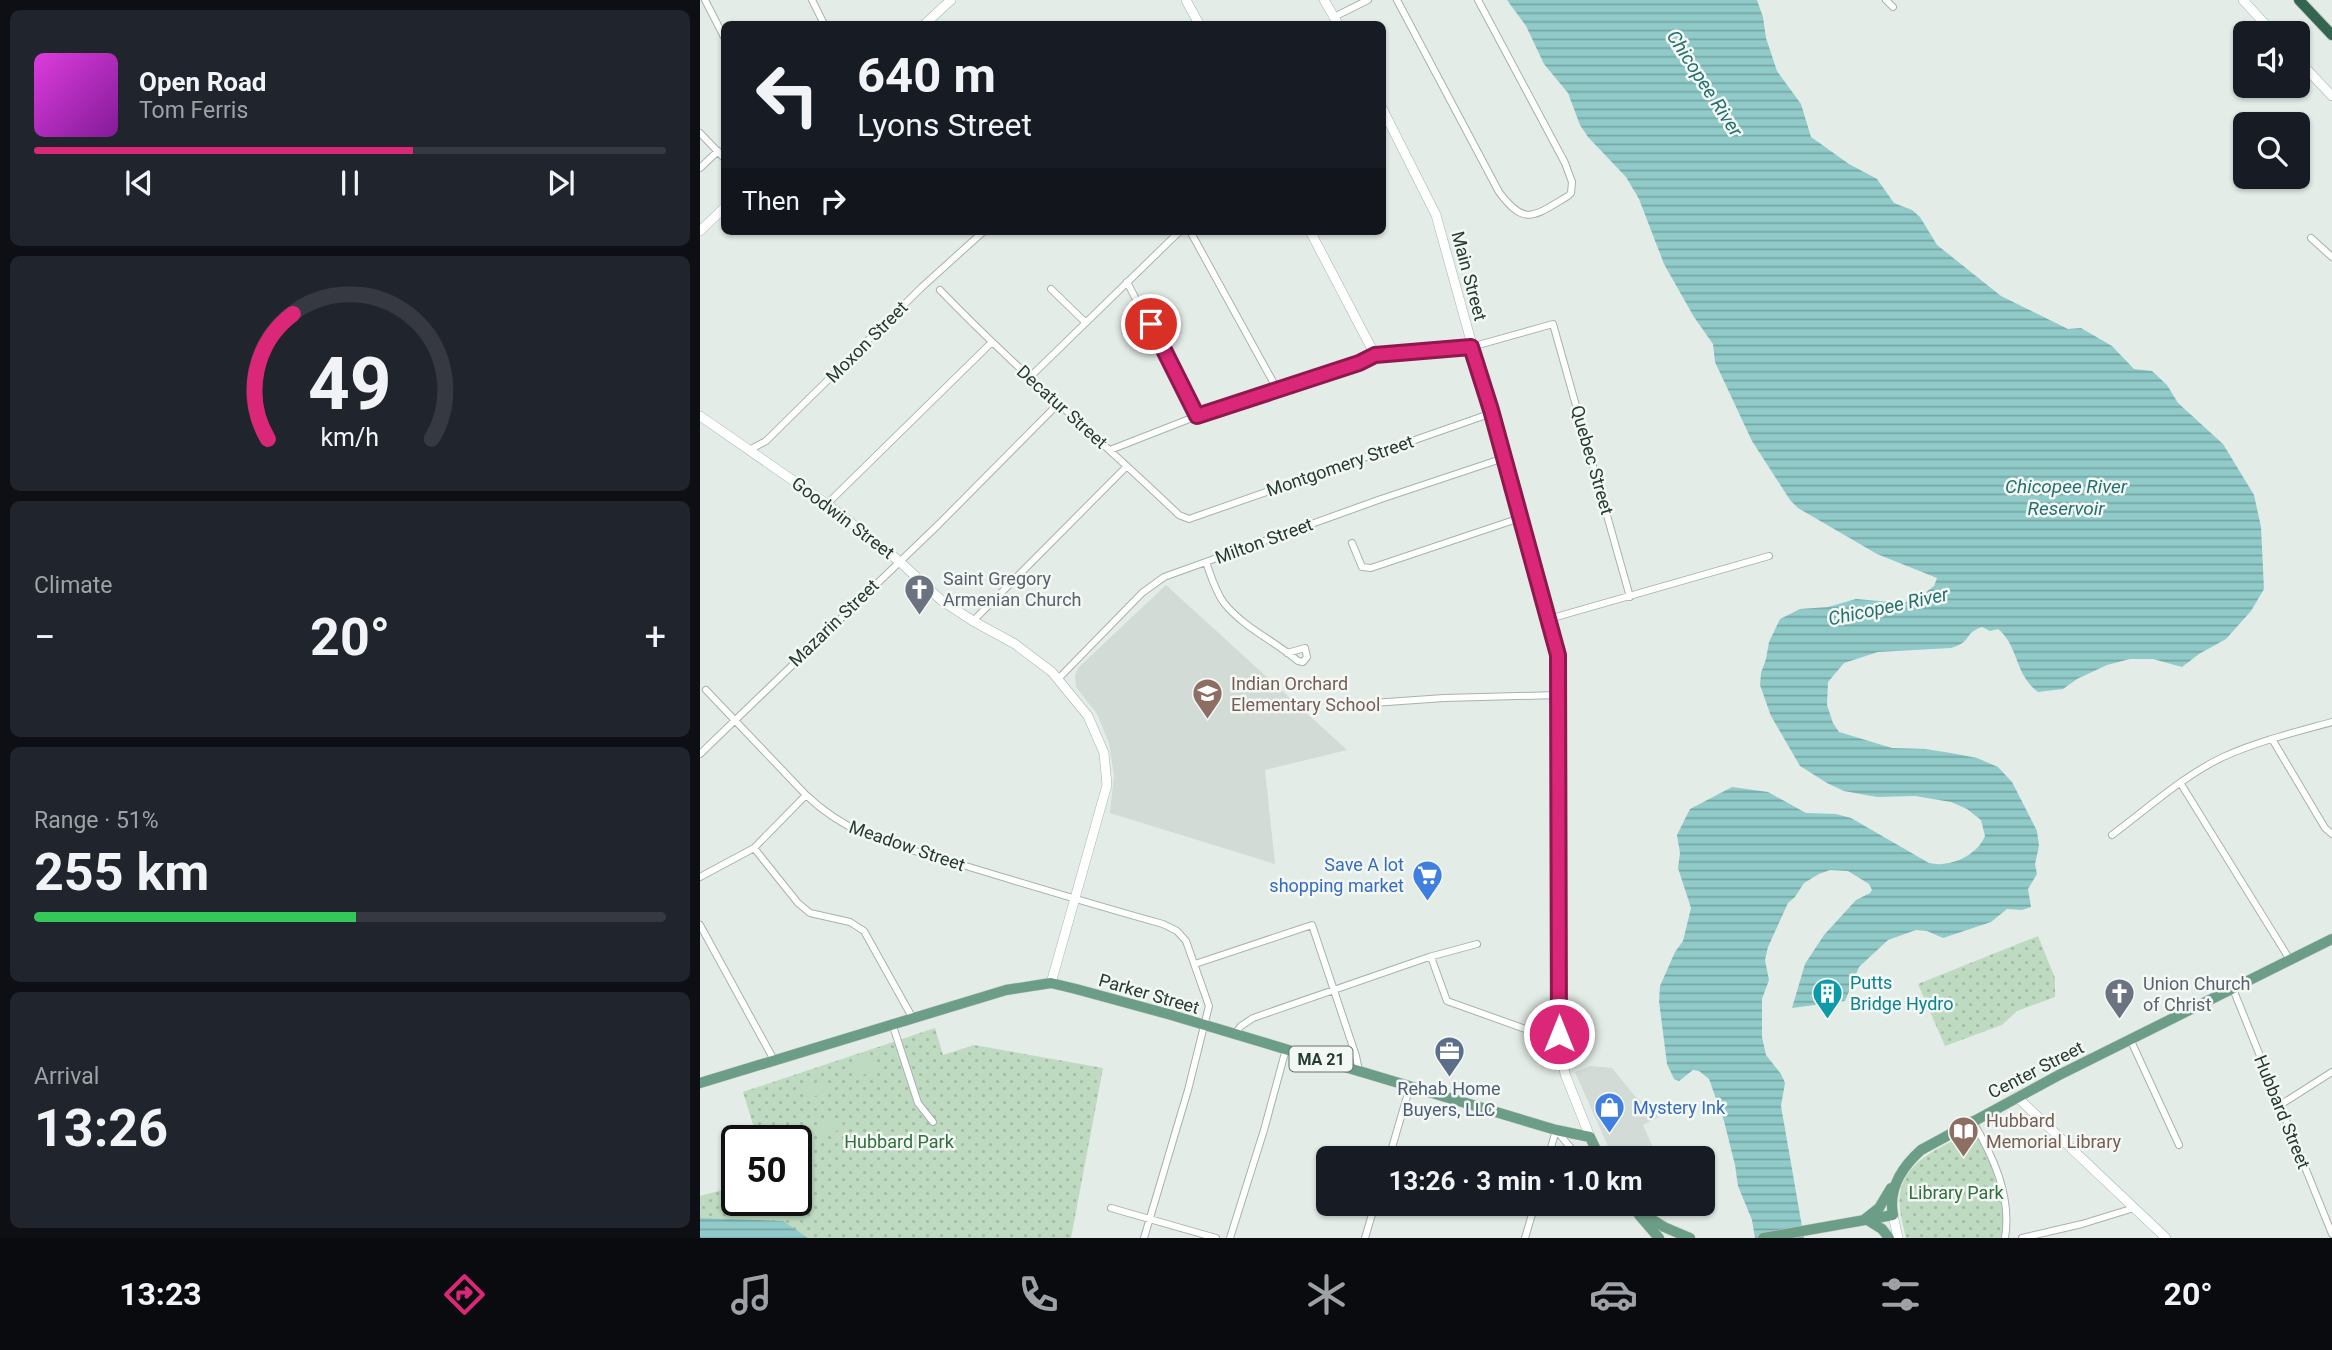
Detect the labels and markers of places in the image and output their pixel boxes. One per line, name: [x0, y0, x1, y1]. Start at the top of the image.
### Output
pin: [1121, 294, 1181, 354]
place label: Saint Gregory Armenian Church: [943, 568, 1082, 610]
church icon: Saint Gregory Armenian Church: [903, 572, 937, 616]
place label: Indian Orchard Elementary School: [1231, 673, 1380, 715]
school or university icon: Indian Orchard Elementary School: [1191, 677, 1225, 721]
place label: Save A lot shopping market: [1269, 854, 1404, 896]
supermarket icon: Save A lot shopping market: [1410, 858, 1444, 902]
place label: Putts Bridge Hydro: [1850, 972, 1954, 1014]
place label: Union Church of Christ: [2143, 973, 2250, 1015]
building icon: Putts Bridge Hydro: [1810, 976, 1844, 1020]
church icon: Union Church of Christ: [2103, 977, 2137, 1021]
office icon: Rehab Home Buyers, LLC: [1432, 1034, 1466, 1078]
place label: Rehab Home Buyers, LLC: [1397, 1078, 1501, 1120]
shop icon: Mystery Ink: [1593, 1091, 1627, 1135]
place label: Mystery Ink: [1633, 1097, 1726, 1118]
place label: Hubbard Memorial Library: [1986, 1110, 2121, 1152]
library icon: Hubbard Memorial Library: [1946, 1114, 1980, 1158]

